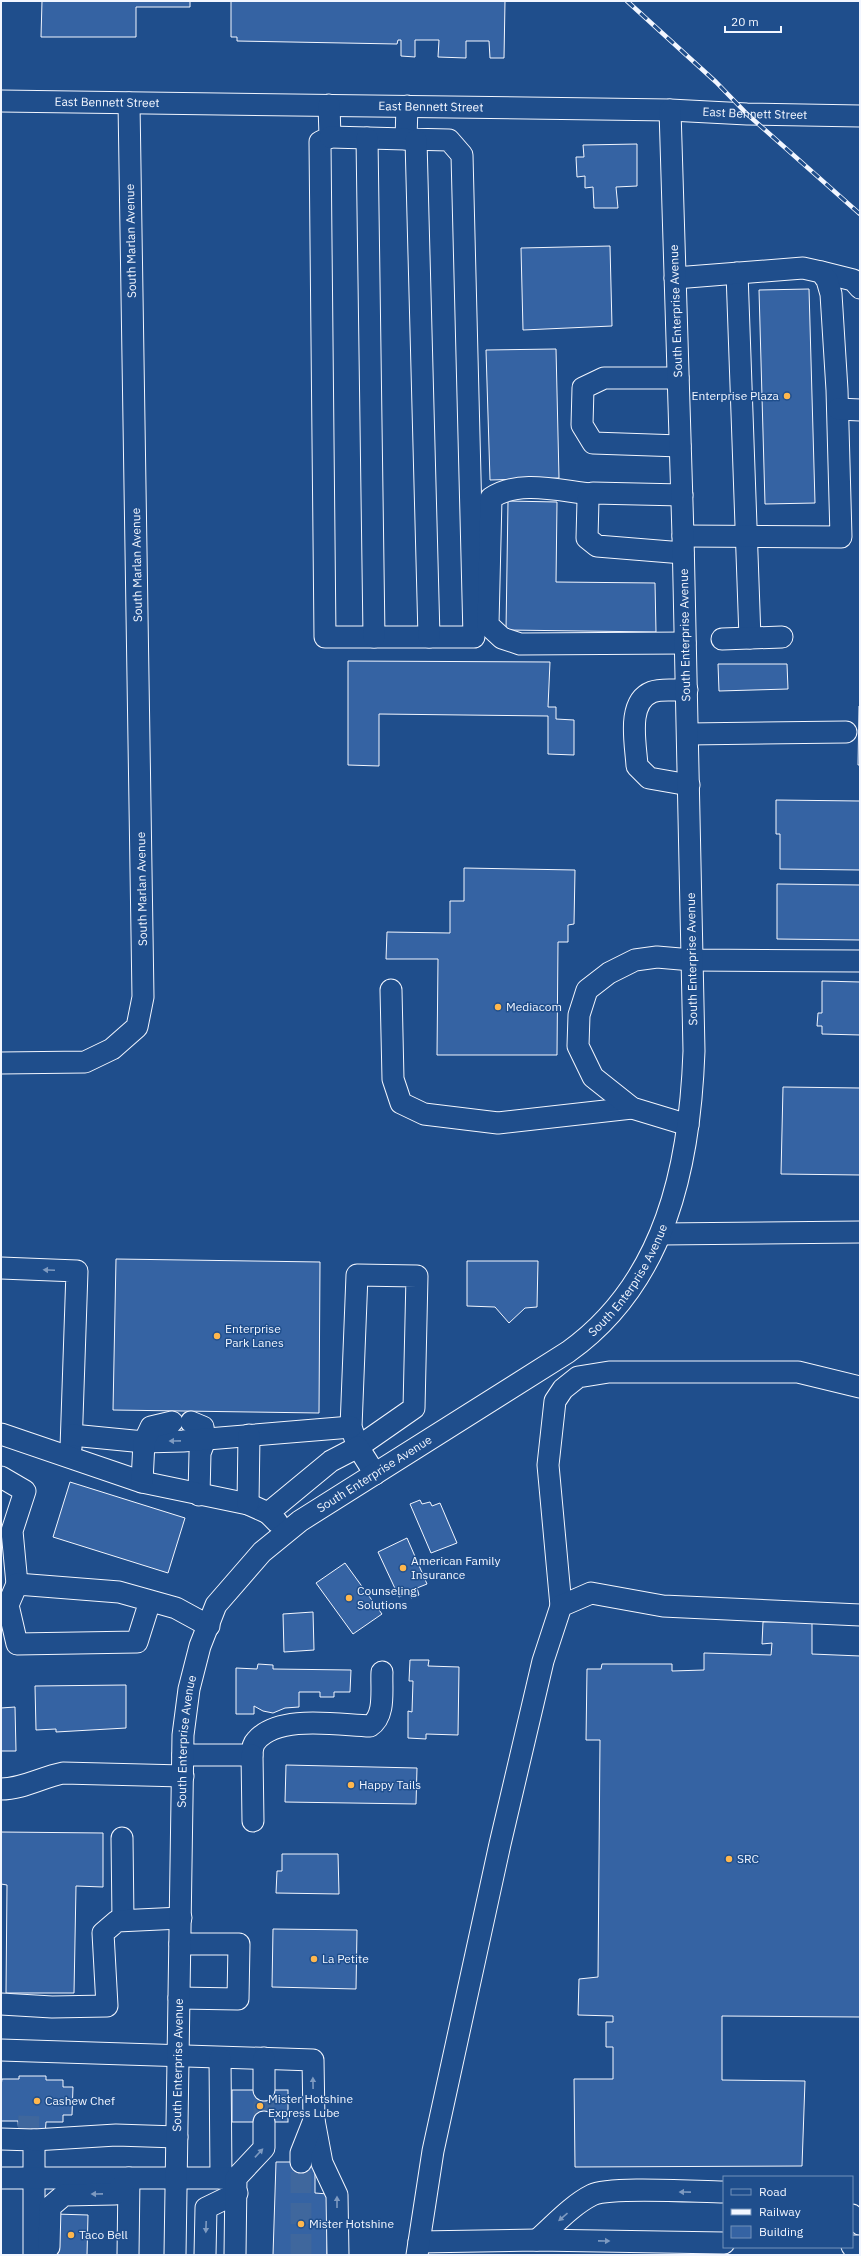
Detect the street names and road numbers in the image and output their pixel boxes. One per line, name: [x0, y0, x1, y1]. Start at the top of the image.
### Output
street label: East Bennett Street: [54, 94, 160, 110]
street label: East Bennett Street: [378, 98, 484, 114]
street label: East Bennett Street: [702, 104, 808, 122]
street label: South Marlan Avenue: [122, 183, 139, 298]
street label: South Enterprise Avenue: [666, 244, 685, 378]
street label: South Marlan Avenue: [128, 507, 145, 622]
street label: South Enterprise Avenue: [676, 568, 693, 702]
street label: South Marlan Avenue: [133, 831, 150, 946]
street label: South Enterprise Avenue: [683, 892, 700, 1026]
street label: South Enterprise Avenue: [585, 1221, 670, 1339]
street label: South Enterprise Avenue: [314, 1432, 435, 1516]
street label: South Enterprise Avenue: [174, 1673, 199, 1808]
street label: South Enterprise Avenue: [169, 1998, 186, 2132]

